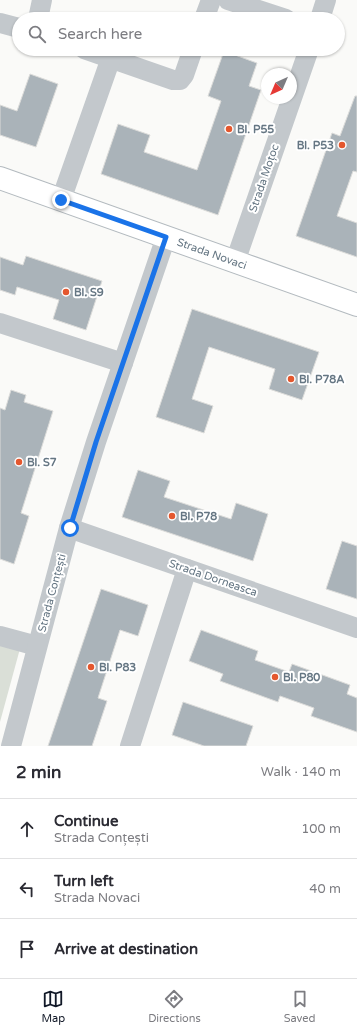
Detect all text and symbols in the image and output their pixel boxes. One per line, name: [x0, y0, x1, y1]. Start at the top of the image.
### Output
search box: [12, 12, 345, 56]
icon: search: [26, 23, 48, 45]
text: Search here: [58, 25, 142, 43]
north arrow: [261, 68, 297, 104]
place label: Bl. P55: [237, 123, 274, 136]
marker: Bl. P55: [224, 124, 234, 134]
place label: Bl. P53: [297, 139, 334, 152]
marker: Bl. P53: [337, 140, 347, 150]
street label: Strada Moțoc: [246, 142, 282, 214]
route end: [52, 191, 70, 209]
street label: Strada Novaci: [175, 235, 249, 272]
place label: Bl. S9: [74, 286, 104, 299]
marker: Bl. S9: [61, 287, 71, 297]
place label: Bl. P78A: [299, 373, 344, 386]
marker: Bl. P78A: [286, 374, 296, 384]
place label: Bl. S7: [27, 456, 57, 469]
marker: Bl. S7: [14, 457, 24, 467]
place label: Bl. P78: [180, 510, 217, 523]
marker: Bl. P78: [167, 511, 177, 521]
route start: [61, 519, 79, 537]
street label: Strada Conțești: [35, 552, 69, 634]
street label: Strada Dorneasca: [167, 557, 259, 599]
place label: Bl. P83: [99, 661, 136, 674]
marker: Bl. P83: [86, 662, 96, 672]
place label: Bl. P80: [283, 671, 320, 684]
marker: Bl. P80: [270, 672, 280, 682]
text: 2 min: [16, 762, 61, 783]
text: Walk · 140 m: [261, 764, 341, 780]
text: Continue: [54, 812, 118, 830]
icon: ahead: [16, 818, 38, 840]
text: 100 m: [301, 821, 341, 837]
text: Strada Conțești: [54, 830, 149, 846]
text: Turn left: [54, 872, 114, 890]
icon: left: [16, 878, 38, 900]
text: 40 m: [309, 881, 341, 897]
text: Strada Novaci: [54, 890, 140, 906]
icon: arrive: [16, 938, 38, 960]
text: Arrive at destination: [54, 940, 198, 958]
tab: Map: [41, 988, 65, 1025]
tab: Directions: [148, 988, 201, 1025]
tab: Saved: [284, 988, 316, 1025]

